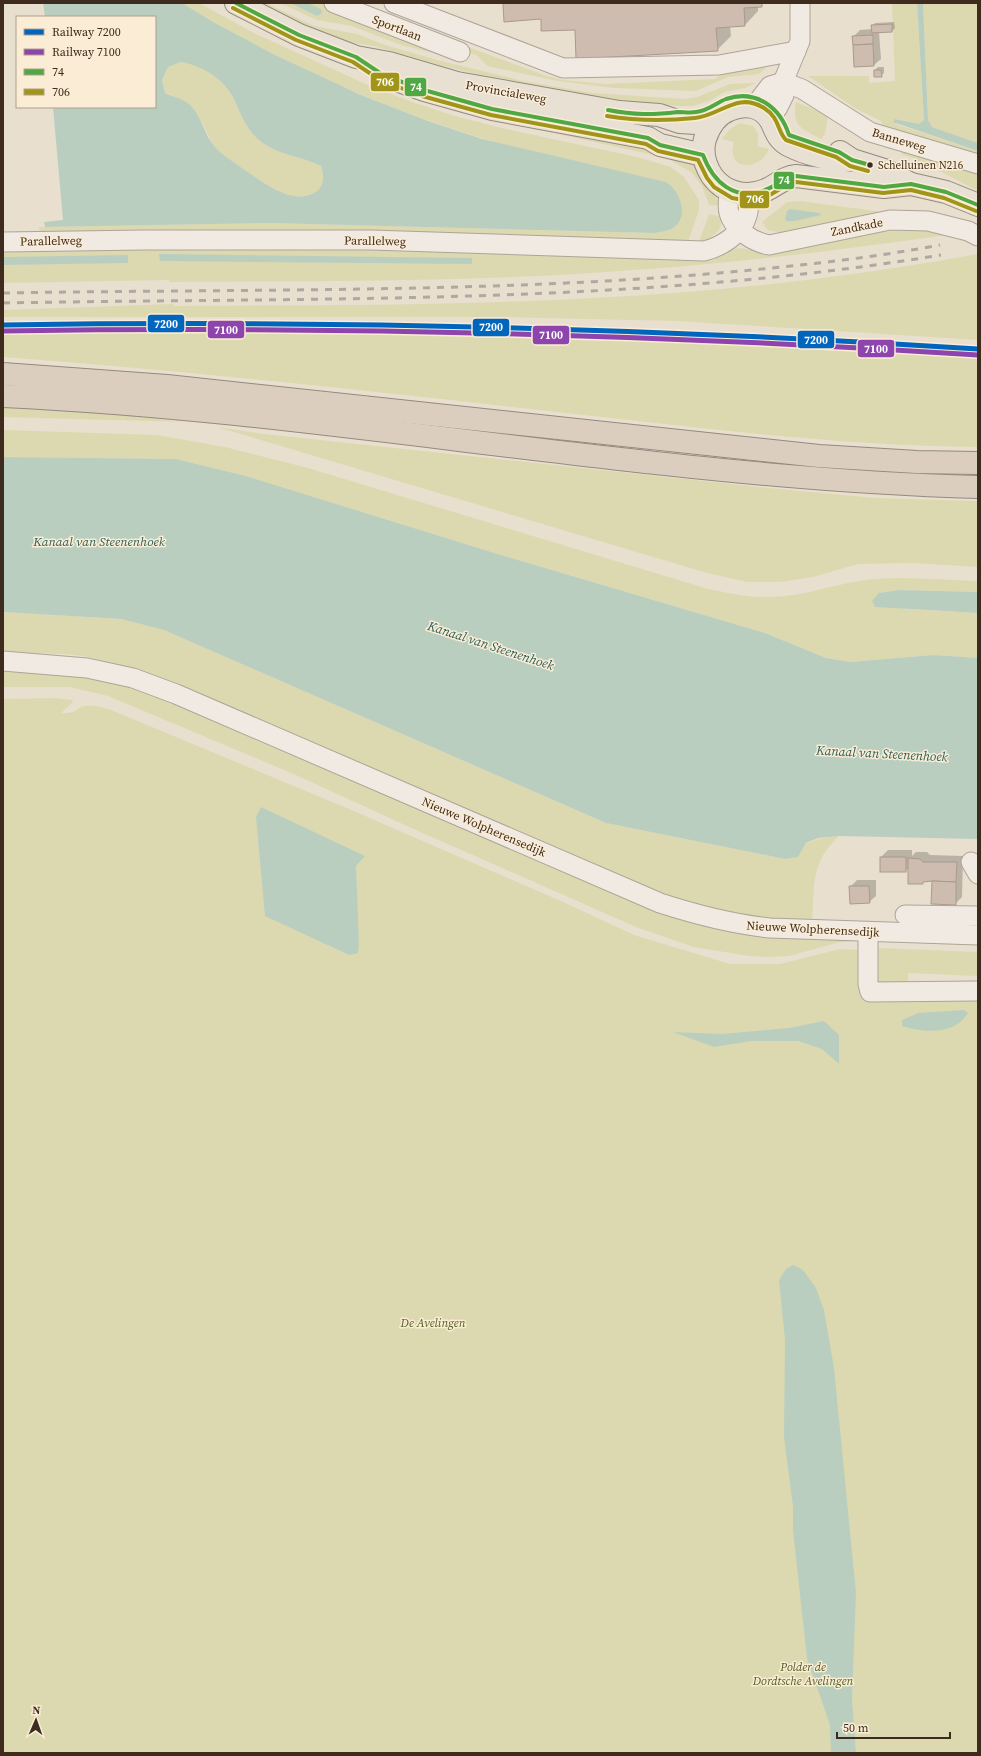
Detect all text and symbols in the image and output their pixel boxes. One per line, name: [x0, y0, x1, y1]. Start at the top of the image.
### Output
street label: Sportlaan: [370, 11, 424, 45]
legend: [16, 16, 156, 108]
text: Railway 7200: [52, 24, 121, 40]
text: Railway 7100: [52, 44, 121, 60]
text: 74: [52, 64, 64, 80]
line badge: 706: [370, 72, 400, 92]
text: 706: [376, 75, 394, 90]
line badge: 74: [404, 77, 427, 97]
street label: Provincialeweg: [464, 77, 548, 107]
text: 74: [410, 80, 422, 95]
text: 706: [52, 84, 70, 100]
street label: Banneweg: [870, 124, 928, 156]
place label: Schelluinen N216: [878, 158, 964, 173]
marker: Schelluinen N216: [865, 160, 875, 170]
line badge: 74: [773, 171, 795, 190]
text: 74: [778, 173, 790, 188]
line badge: 706: [739, 190, 770, 209]
text: 706: [746, 192, 764, 207]
street label: Zandkade: [830, 214, 884, 240]
street label: Parallelweg: [20, 232, 82, 250]
street label: Parallelweg: [344, 232, 406, 250]
line badge: 7200: [147, 314, 185, 333]
text: 7200: [154, 317, 178, 332]
line badge: 7200: [472, 318, 510, 337]
line badge: 7100: [207, 320, 245, 339]
text: 7200: [479, 320, 503, 335]
text: 7100: [214, 323, 238, 338]
line badge: 7100: [532, 325, 570, 345]
text: 7100: [539, 328, 563, 343]
line badge: 7200: [797, 330, 835, 349]
text: 7200: [804, 333, 828, 348]
line badge: 7100: [857, 339, 895, 358]
text: 7100: [864, 342, 888, 357]
water label: Kanaal van Steenenhoek: [32, 533, 166, 550]
water label: Kanaal van Steenenhoek: [425, 617, 557, 674]
water label: Kanaal van Steenenhoek: [815, 742, 949, 765]
street label: Nieuwe Wolpherensedijk: [419, 794, 549, 861]
street label: Nieuwe Wolpherensedijk: [746, 918, 880, 941]
park label: De Avelingen: [400, 1315, 466, 1331]
park label: Polder de Dordtsche Avelingen: [752, 1659, 854, 1689]
north arrow: [16, 1700, 56, 1740]
text: N: [32, 1703, 41, 1718]
scale bar: [837, 1714, 950, 1740]
text: 50 m: [843, 1720, 869, 1736]

